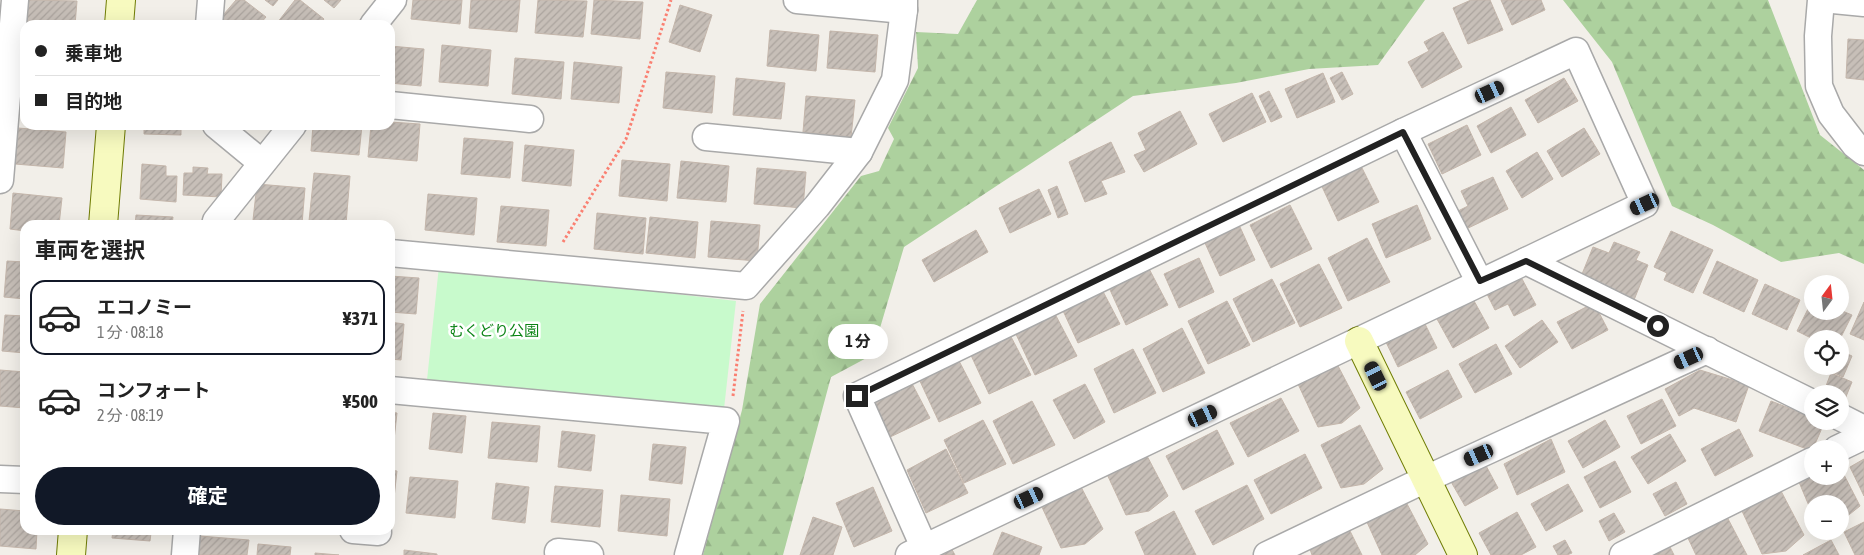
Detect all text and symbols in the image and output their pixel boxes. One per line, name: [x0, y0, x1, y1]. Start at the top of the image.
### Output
text: 乗車地: [65, 42, 122, 64]
car: [1473, 79, 1506, 105]
text: 目的地: [65, 90, 122, 112]
car: [1628, 191, 1661, 217]
text: 車両を選択: [35, 237, 145, 263]
north arrow: [1804, 275, 1849, 320]
map controls: [1804, 275, 1849, 540]
icon: car: [37, 295, 82, 340]
text: エコノミー: [97, 296, 192, 318]
text: ¥371: [343, 307, 378, 329]
route start: [1647, 315, 1669, 337]
park label: むくどり公園: [449, 322, 539, 339]
text: 1 分 · 08:18: [97, 323, 163, 341]
callout: 1 分: [827, 324, 887, 358]
button: locate: [1804, 330, 1849, 375]
text: 1 分: [845, 332, 871, 350]
car: [1672, 345, 1705, 371]
car: [1362, 359, 1389, 393]
icon: car: [37, 378, 82, 423]
text: コンフォート: [97, 379, 210, 401]
route end: [846, 385, 868, 407]
button: layers: [1804, 385, 1849, 430]
text: ¥500: [343, 390, 378, 412]
car: [1186, 403, 1219, 429]
text: 2 分 · 08:19: [97, 406, 163, 424]
button: +: [1804, 440, 1849, 485]
car: [1462, 442, 1495, 468]
button: 確定: [35, 467, 380, 525]
car: [1012, 485, 1045, 511]
button: −: [1804, 495, 1849, 540]

